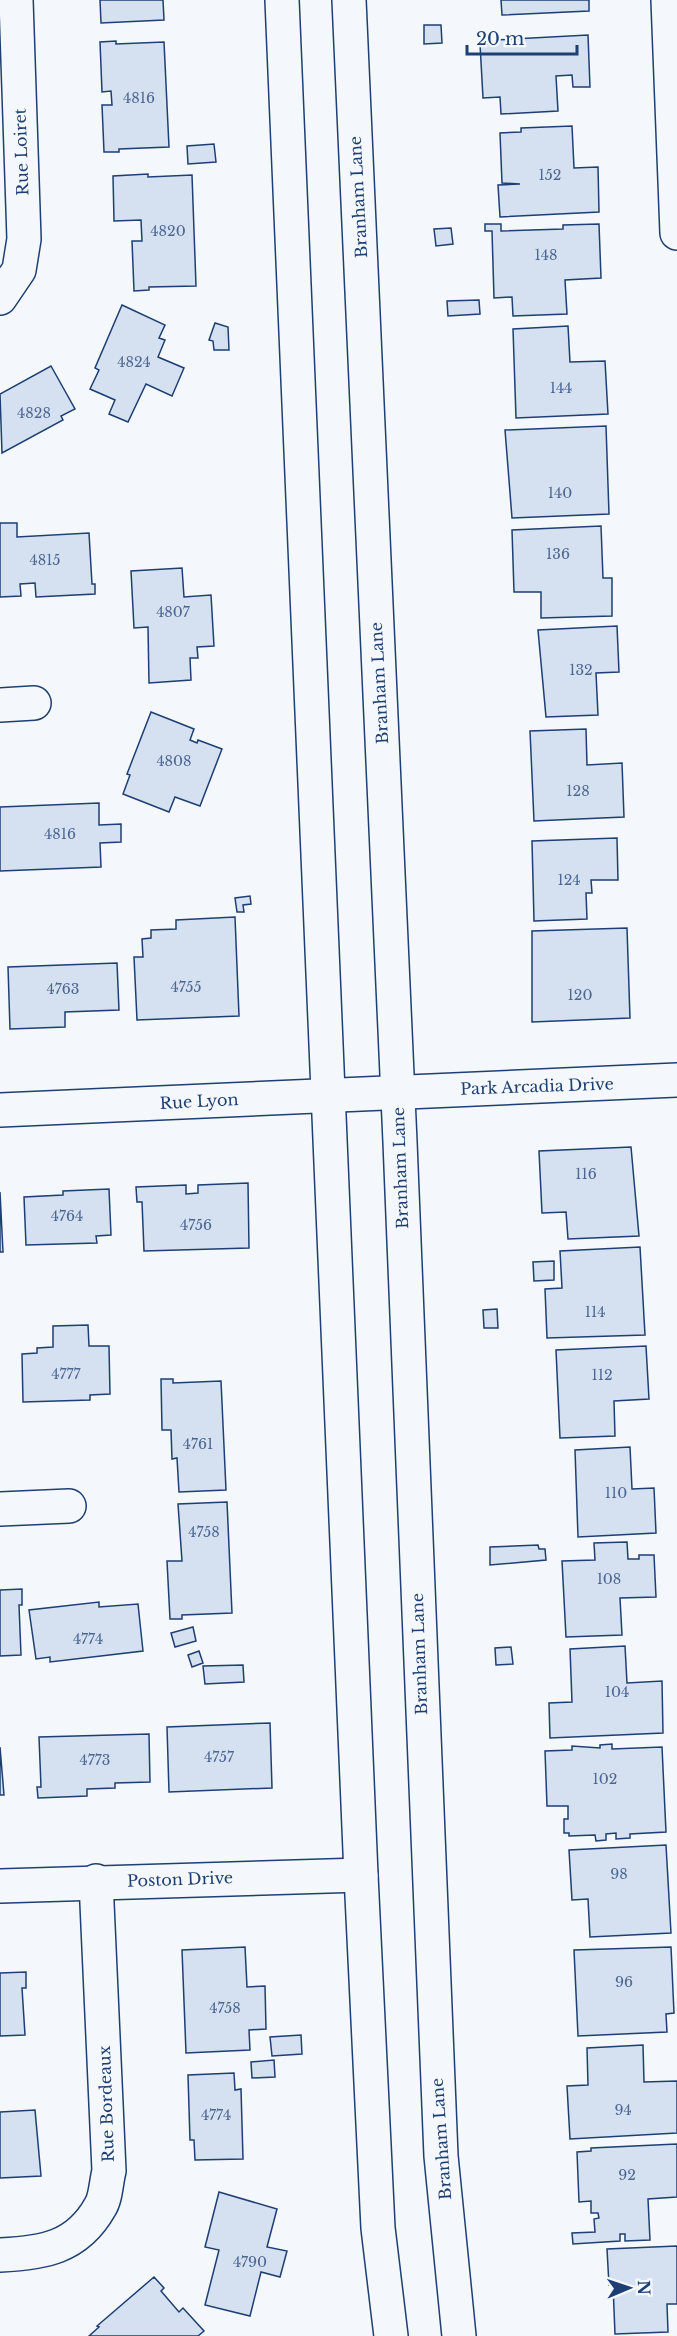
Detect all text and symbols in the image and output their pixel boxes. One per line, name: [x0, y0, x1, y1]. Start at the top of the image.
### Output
scale bar: [467, 18, 576, 56]
text: 20 m: [476, 28, 524, 50]
house number: 4816: [123, 89, 155, 107]
street label: Rue Loiret: [9, 108, 33, 196]
street label: Branham Lane: [345, 135, 371, 259]
house number: 152: [539, 166, 561, 184]
house number: 4820: [150, 222, 186, 240]
house number: 148: [535, 246, 557, 264]
house number: 4824: [117, 353, 151, 371]
house number: 144: [550, 379, 572, 397]
house number: 4828: [17, 404, 51, 422]
house number: 140: [548, 484, 572, 502]
house number: 136: [546, 545, 570, 563]
house number: 4815: [30, 551, 60, 569]
house number: 4807: [156, 603, 191, 621]
street label: Branham Lane: [366, 621, 392, 745]
house number: 132: [569, 661, 593, 679]
house number: 4808: [156, 752, 192, 770]
house number: 128: [566, 782, 590, 800]
house number: 4816: [44, 825, 76, 843]
house number: 124: [557, 871, 581, 889]
house number: 4755: [171, 978, 202, 996]
house number: 4763: [47, 980, 79, 998]
house number: 120: [568, 986, 592, 1004]
street label: Park Arcadia Drive: [460, 1073, 614, 1099]
street label: Rue Lyon: [159, 1089, 239, 1113]
street label: Branham Lane: [388, 1107, 412, 1229]
house number: 116: [575, 1165, 597, 1183]
house number: 4764: [51, 1207, 83, 1225]
house number: 4756: [180, 1216, 212, 1234]
house number: 114: [585, 1303, 605, 1321]
house number: 4777: [51, 1365, 82, 1383]
house number: 112: [591, 1366, 613, 1384]
house number: 4761: [183, 1435, 213, 1453]
house number: 110: [605, 1484, 627, 1502]
house number: 4758: [188, 1523, 220, 1541]
house number: 108: [597, 1570, 621, 1588]
street label: Branham Lane: [407, 1593, 431, 1715]
house number: 4774: [73, 1630, 103, 1648]
house number: 104: [605, 1683, 629, 1701]
house number: 4757: [204, 1748, 235, 1766]
house number: 4773: [80, 1751, 110, 1769]
house number: 102: [593, 1770, 617, 1788]
house number: 98: [610, 1865, 628, 1883]
street label: Poston Drive: [127, 1867, 233, 1891]
house number: 96: [615, 1973, 633, 1991]
house number: 4758: [209, 1999, 241, 2017]
street label: Rue Bordeaux: [94, 2045, 118, 2163]
street label: Branham Lane: [427, 2077, 455, 2201]
house number: 94: [614, 2101, 632, 2119]
house number: 4774: [201, 2106, 231, 2124]
house number: 92: [618, 2166, 636, 2184]
house number: 4790: [233, 2253, 267, 2271]
north arrow: [599, 2258, 659, 2318]
text: N: [634, 2280, 654, 2295]

